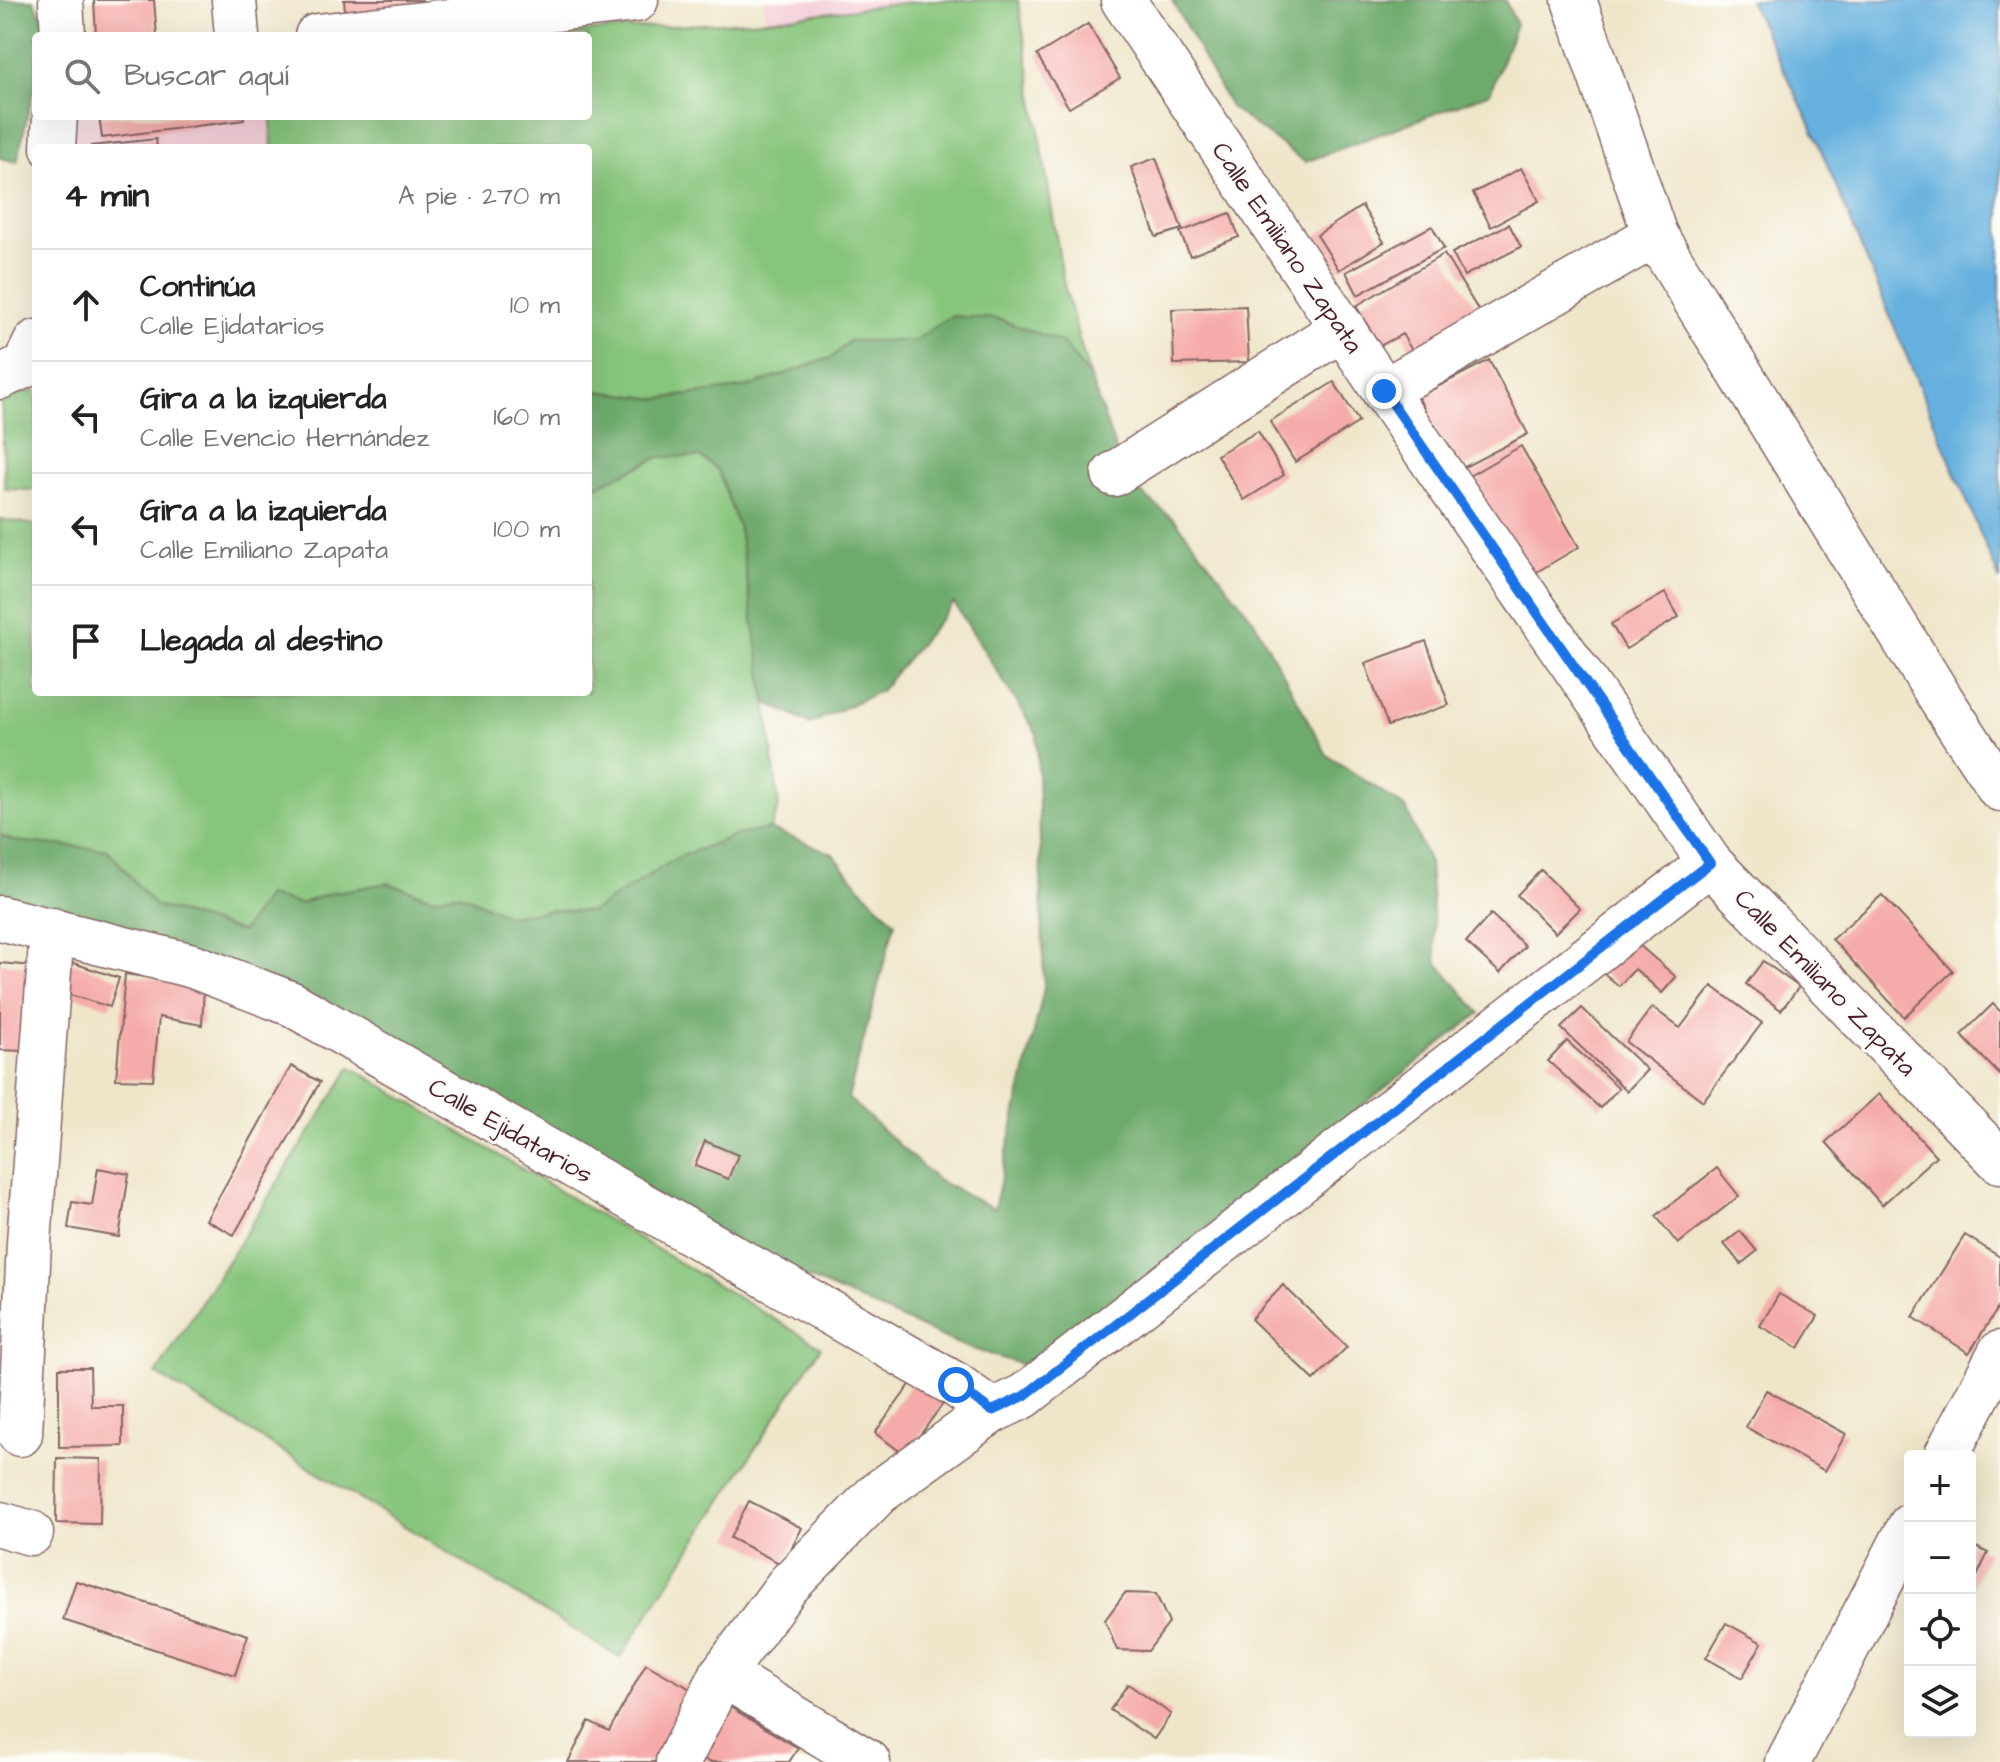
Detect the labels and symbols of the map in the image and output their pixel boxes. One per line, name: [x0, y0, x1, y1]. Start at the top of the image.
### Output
street label: Calle Emiliano Zapata: [1203, 135, 1371, 361]
route end: [1366, 373, 1402, 409]
street label: Calle Emiliano Zapata: [1726, 881, 1924, 1084]
street label: Calle Ejidatarios: [422, 1069, 599, 1193]
route start: [938, 1367, 974, 1403]

